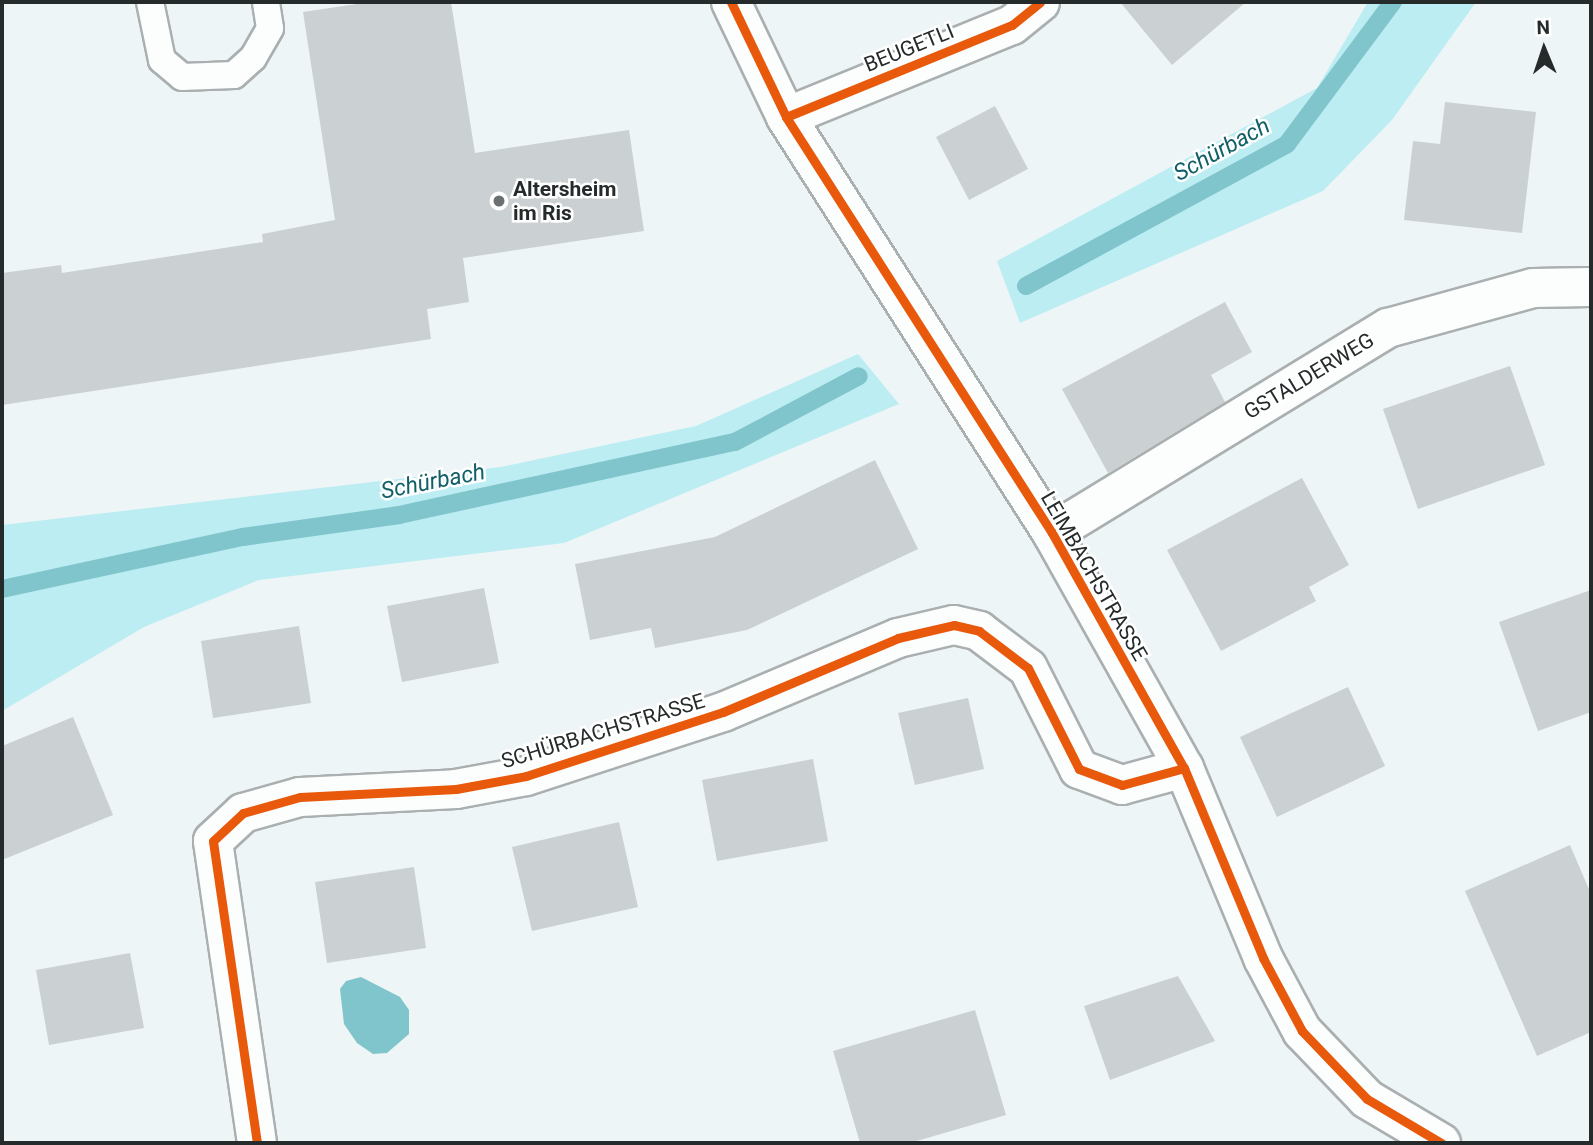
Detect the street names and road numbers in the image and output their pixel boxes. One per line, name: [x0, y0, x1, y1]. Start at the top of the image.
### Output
street label: BEUGETLI: [860, 19, 958, 77]
street label: GSTALDERWEG: [1239, 327, 1379, 425]
street label: LEIMBACHSTRASSE: [1035, 487, 1153, 665]
street label: SCHÜRBACHSTRASSE: [498, 688, 708, 774]

